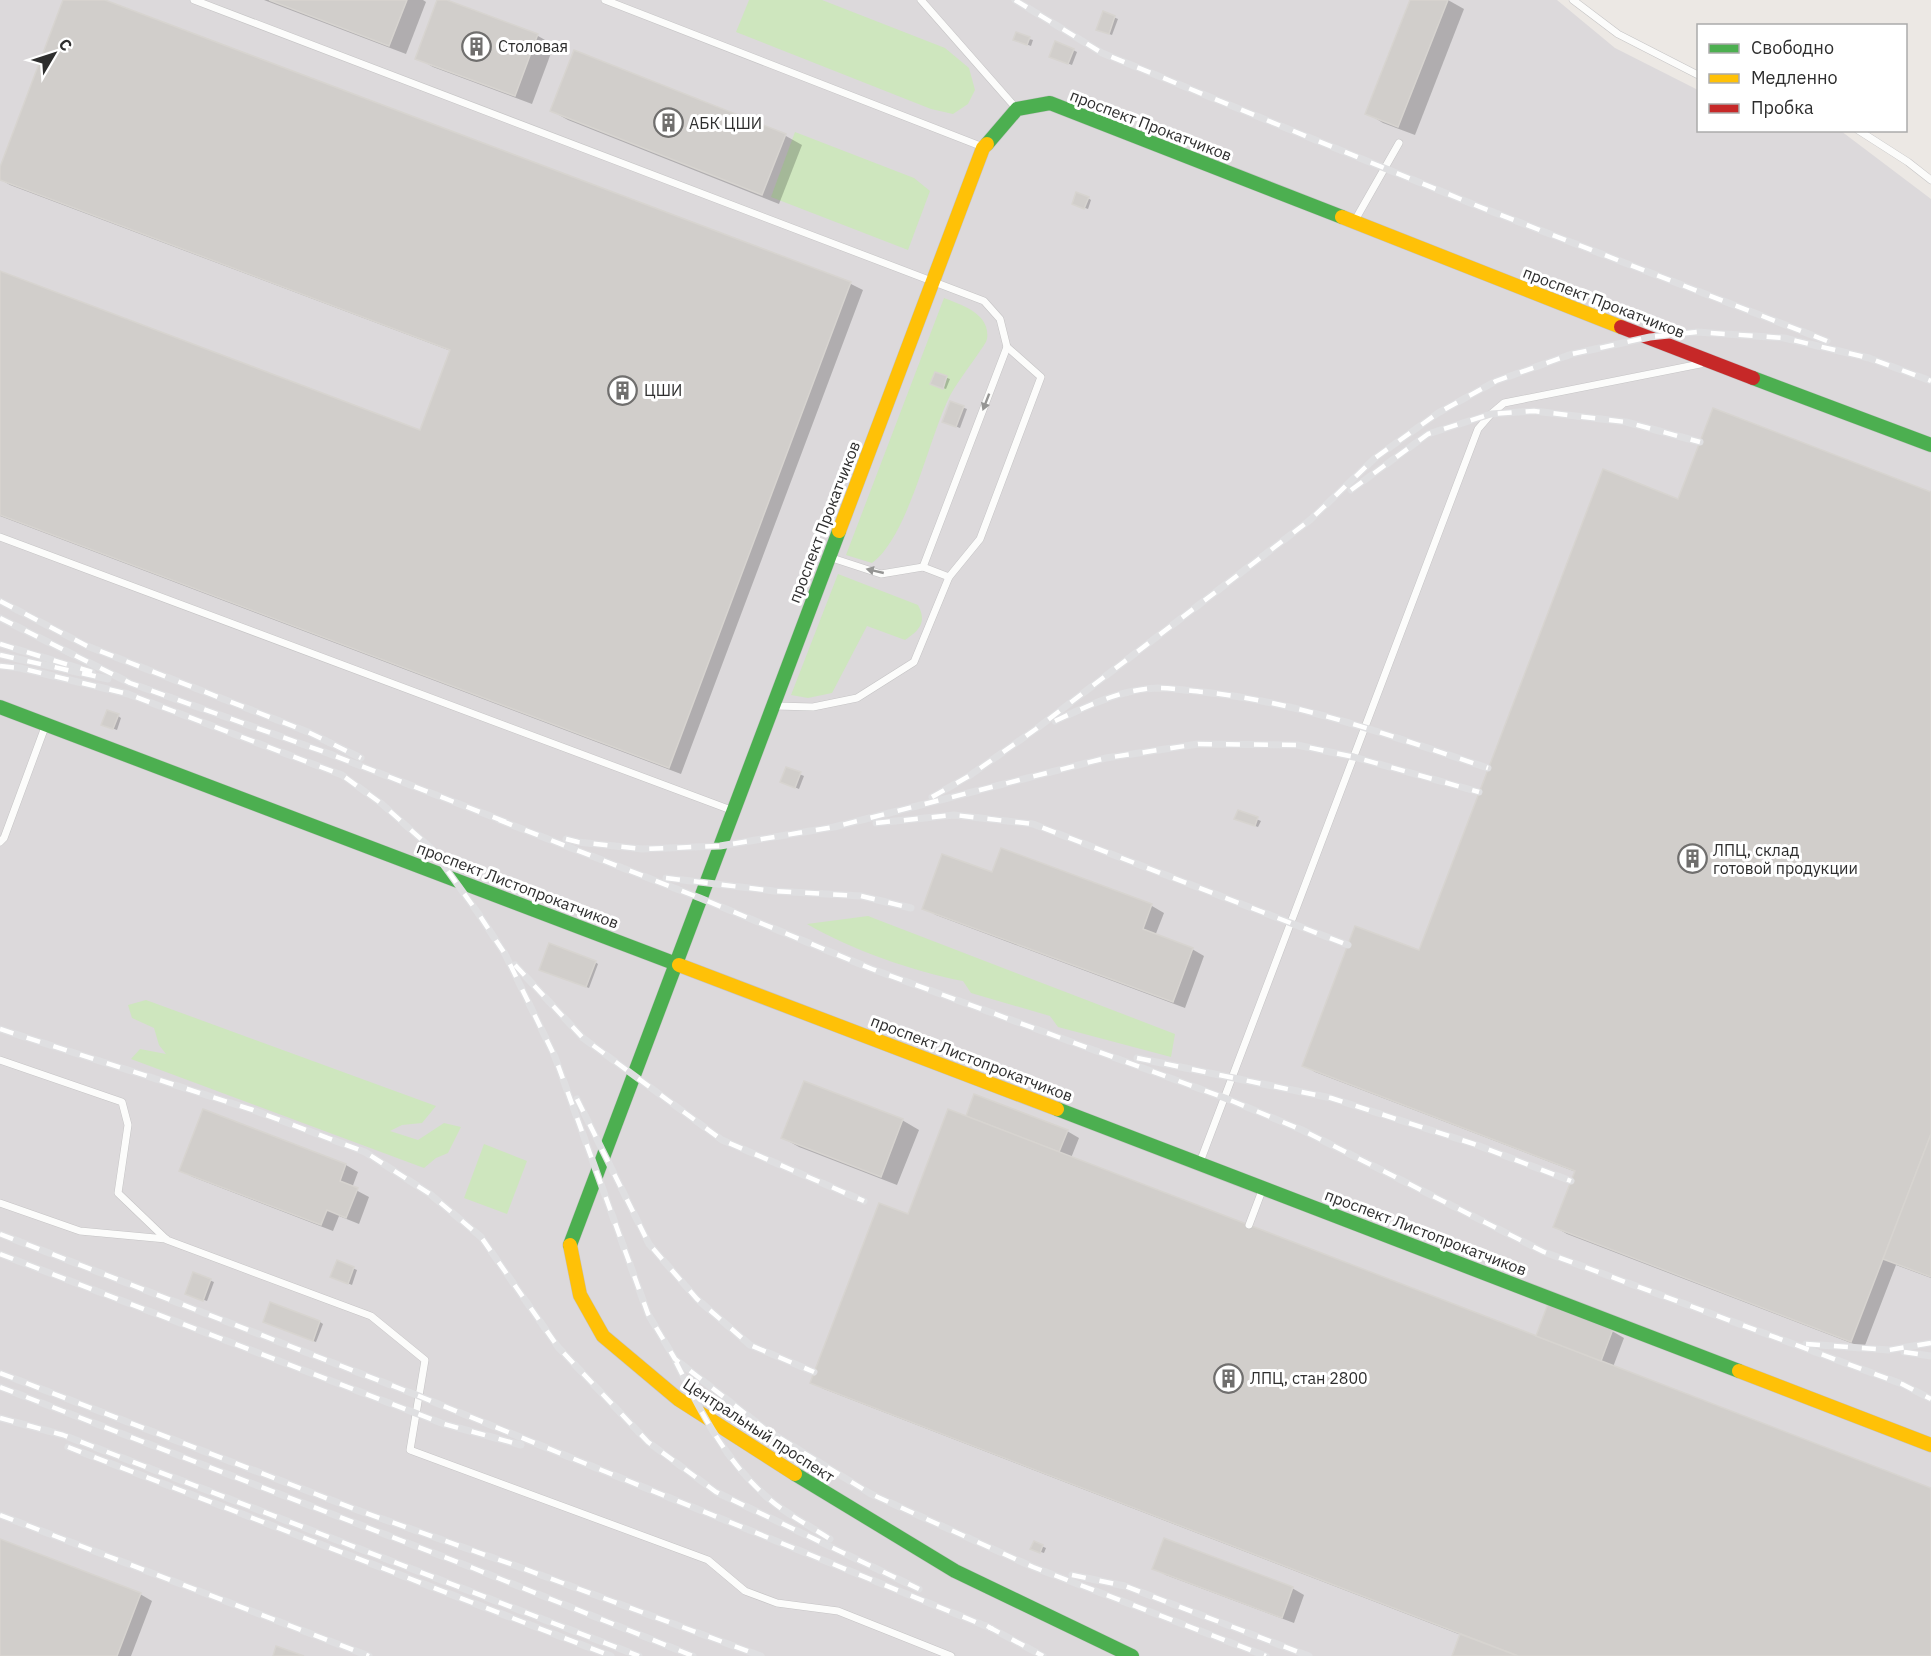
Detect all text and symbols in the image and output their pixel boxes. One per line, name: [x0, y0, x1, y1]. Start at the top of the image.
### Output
north arrow: [24, 24, 84, 84]
legend: [1697, 24, 1907, 132]
building icon: Столовая: [461, 30, 493, 62]
text: С: [55, 34, 77, 55]
place label: Столовая: [498, 36, 568, 56]
text: Свободно: [1751, 36, 1834, 59]
text: Медленно: [1751, 66, 1838, 89]
street label: проспект Прокатчиков: [1067, 85, 1235, 165]
text: Пробка: [1751, 96, 1814, 119]
building icon: АБК ЦШИ: [652, 107, 684, 139]
place label: АБК ЦШИ: [689, 113, 762, 133]
street label: проспект Прокатчиков: [1520, 262, 1688, 342]
building icon: ЦШИ: [607, 374, 639, 406]
place label: ЦШИ: [644, 380, 682, 400]
one-way arrow: [981, 393, 990, 411]
street label: проспект Прокатчиков: [784, 438, 864, 606]
one-way arrow: [866, 566, 885, 576]
street label: проспект Листопрокатчиков: [414, 837, 622, 933]
place label: ЛПЦ, склад готовой продукции: [1713, 840, 1858, 878]
building icon: ЛПЦ, склад готовой продукции: [1676, 843, 1708, 875]
street label: проспект Листопрокатчиков: [868, 1010, 1076, 1106]
street label: проспект Листопрокатчиков: [1322, 1184, 1530, 1280]
building icon: ЛПЦ, стан 2800: [1213, 1362, 1245, 1394]
place label: ЛПЦ, стан 2800: [1250, 1368, 1368, 1388]
street label: Центральный проспект: [679, 1374, 839, 1487]

